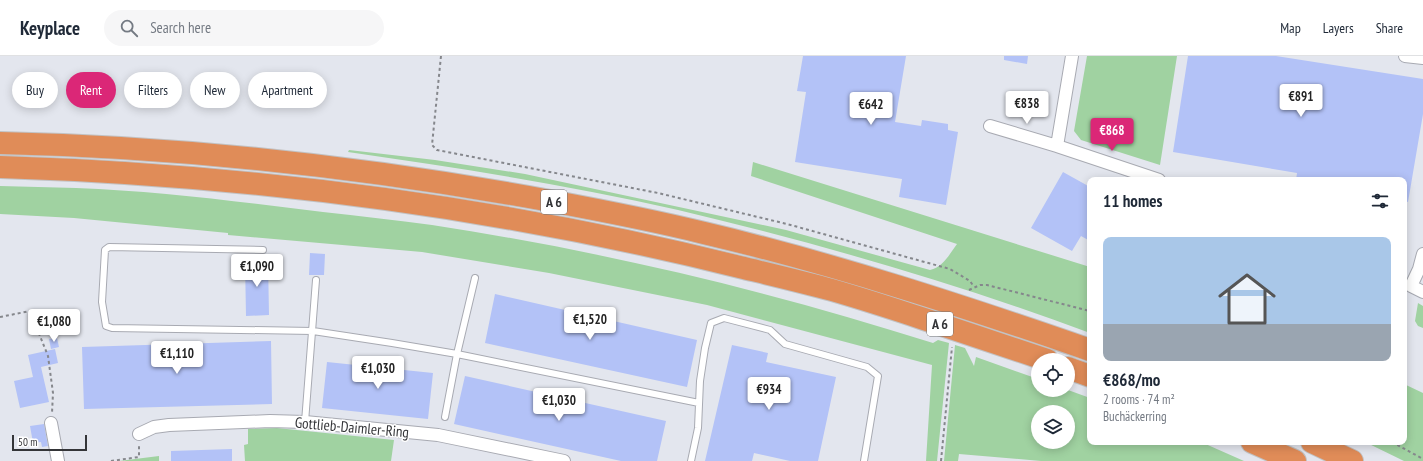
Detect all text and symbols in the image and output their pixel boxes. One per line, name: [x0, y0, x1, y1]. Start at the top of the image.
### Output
search box: [104, 10, 384, 46]
text: Keyplace: [20, 16, 80, 40]
icon: search: [118, 17, 140, 39]
text: Search here: [150, 18, 211, 37]
text: Map: [1280, 19, 1301, 37]
text: Layers: [1323, 19, 1354, 37]
text: Share: [1376, 19, 1403, 37]
chip: Buy: [12, 72, 58, 108]
chip: Rent: [66, 72, 116, 108]
chip: Filters: [124, 72, 182, 108]
chip: New: [190, 72, 240, 108]
chip: Apartment: [248, 72, 327, 108]
pin: €891: [1277, 84, 1325, 118]
text: €891: [1289, 88, 1313, 105]
pin: €838: [1003, 91, 1051, 125]
pin: €642: [847, 92, 895, 126]
text: €838: [1015, 95, 1039, 112]
text: €642: [859, 96, 883, 113]
pin: €868: [1088, 118, 1136, 152]
text: €868: [1100, 122, 1124, 139]
road number: A 6: [541, 190, 567, 214]
text: 11 homes: [1103, 190, 1162, 212]
icon: filters: [1369, 190, 1391, 212]
pin: €1,090: [224, 254, 290, 288]
text: €1,090: [240, 258, 274, 275]
icon: home: [1211, 263, 1283, 335]
pin: €1,520: [557, 307, 623, 341]
pin: €1,080: [21, 309, 87, 343]
text: €1,520: [573, 311, 607, 328]
road number: A 6: [927, 312, 953, 336]
text: €1,080: [37, 313, 71, 330]
pin: €1,110: [144, 341, 210, 375]
text: €1,110: [160, 345, 194, 362]
map controls: [1031, 353, 1075, 449]
button: locate: [1031, 353, 1075, 397]
pin: €1,030: [345, 356, 411, 390]
text: €1,030: [361, 360, 395, 377]
text: €868/mo: [1103, 369, 1160, 391]
pin: €934: [745, 377, 793, 411]
text: €934: [757, 381, 781, 398]
pin: €1,030: [526, 388, 592, 422]
text: 2 rooms · 74 m²: [1103, 391, 1175, 408]
text: €1,030: [542, 392, 576, 409]
button: layers: [1031, 405, 1075, 449]
text: Buchäckerring: [1103, 408, 1167, 425]
street label: Gottlieb-Daimler-Ring: [294, 413, 410, 441]
scale bar: [12, 433, 87, 452]
text: 50 m: [18, 435, 37, 449]

